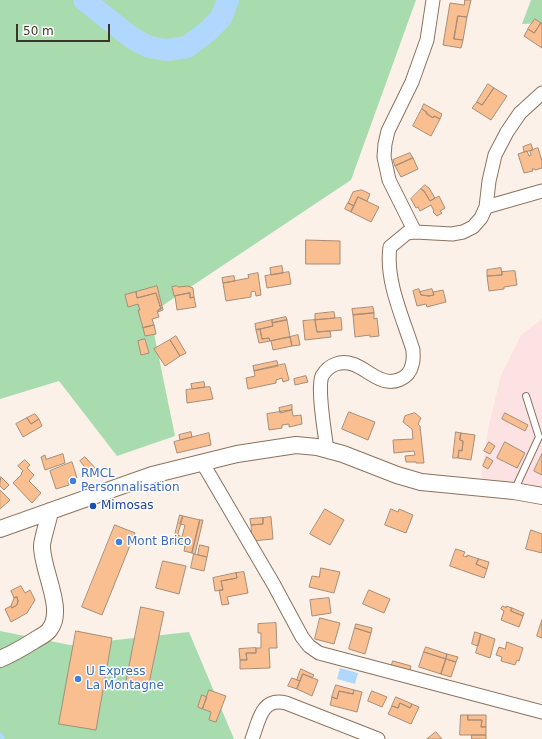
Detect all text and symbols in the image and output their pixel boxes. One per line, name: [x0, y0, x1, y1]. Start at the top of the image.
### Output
scale bar: [18, 16, 112, 42]
text: 50 m: [23, 24, 54, 38]
place label: RMCL Personnalisation: [81, 467, 180, 495]
marker: RMCL Personnalisation: [68, 476, 78, 486]
place label: Mimosas: [101, 499, 154, 513]
marker: Mimosas: [88, 501, 98, 511]
place label: Mont Brico: [127, 535, 191, 549]
marker: Mont Brico: [114, 537, 124, 547]
place label: U Express La Montagne: [86, 665, 164, 693]
marker: U Express La Montagne: [73, 674, 83, 684]

